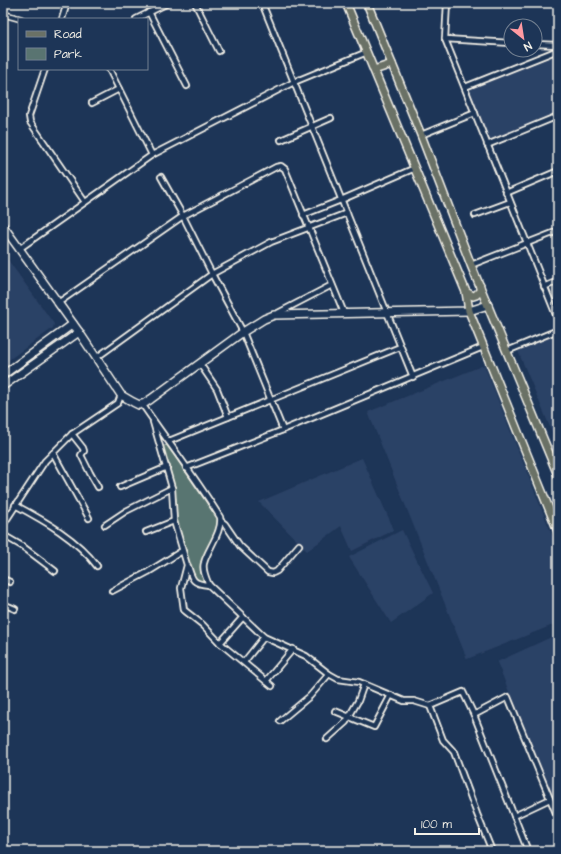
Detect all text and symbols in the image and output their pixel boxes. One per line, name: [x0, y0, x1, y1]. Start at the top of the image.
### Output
legend: [18, 18, 148, 70]
north arrow: [503, 18, 543, 58]
text: Road: [54, 26, 82, 43]
text: N: [521, 38, 534, 54]
text: Park: [54, 46, 82, 63]
scale bar: [415, 810, 479, 836]
text: 100 m: [421, 816, 452, 833]

